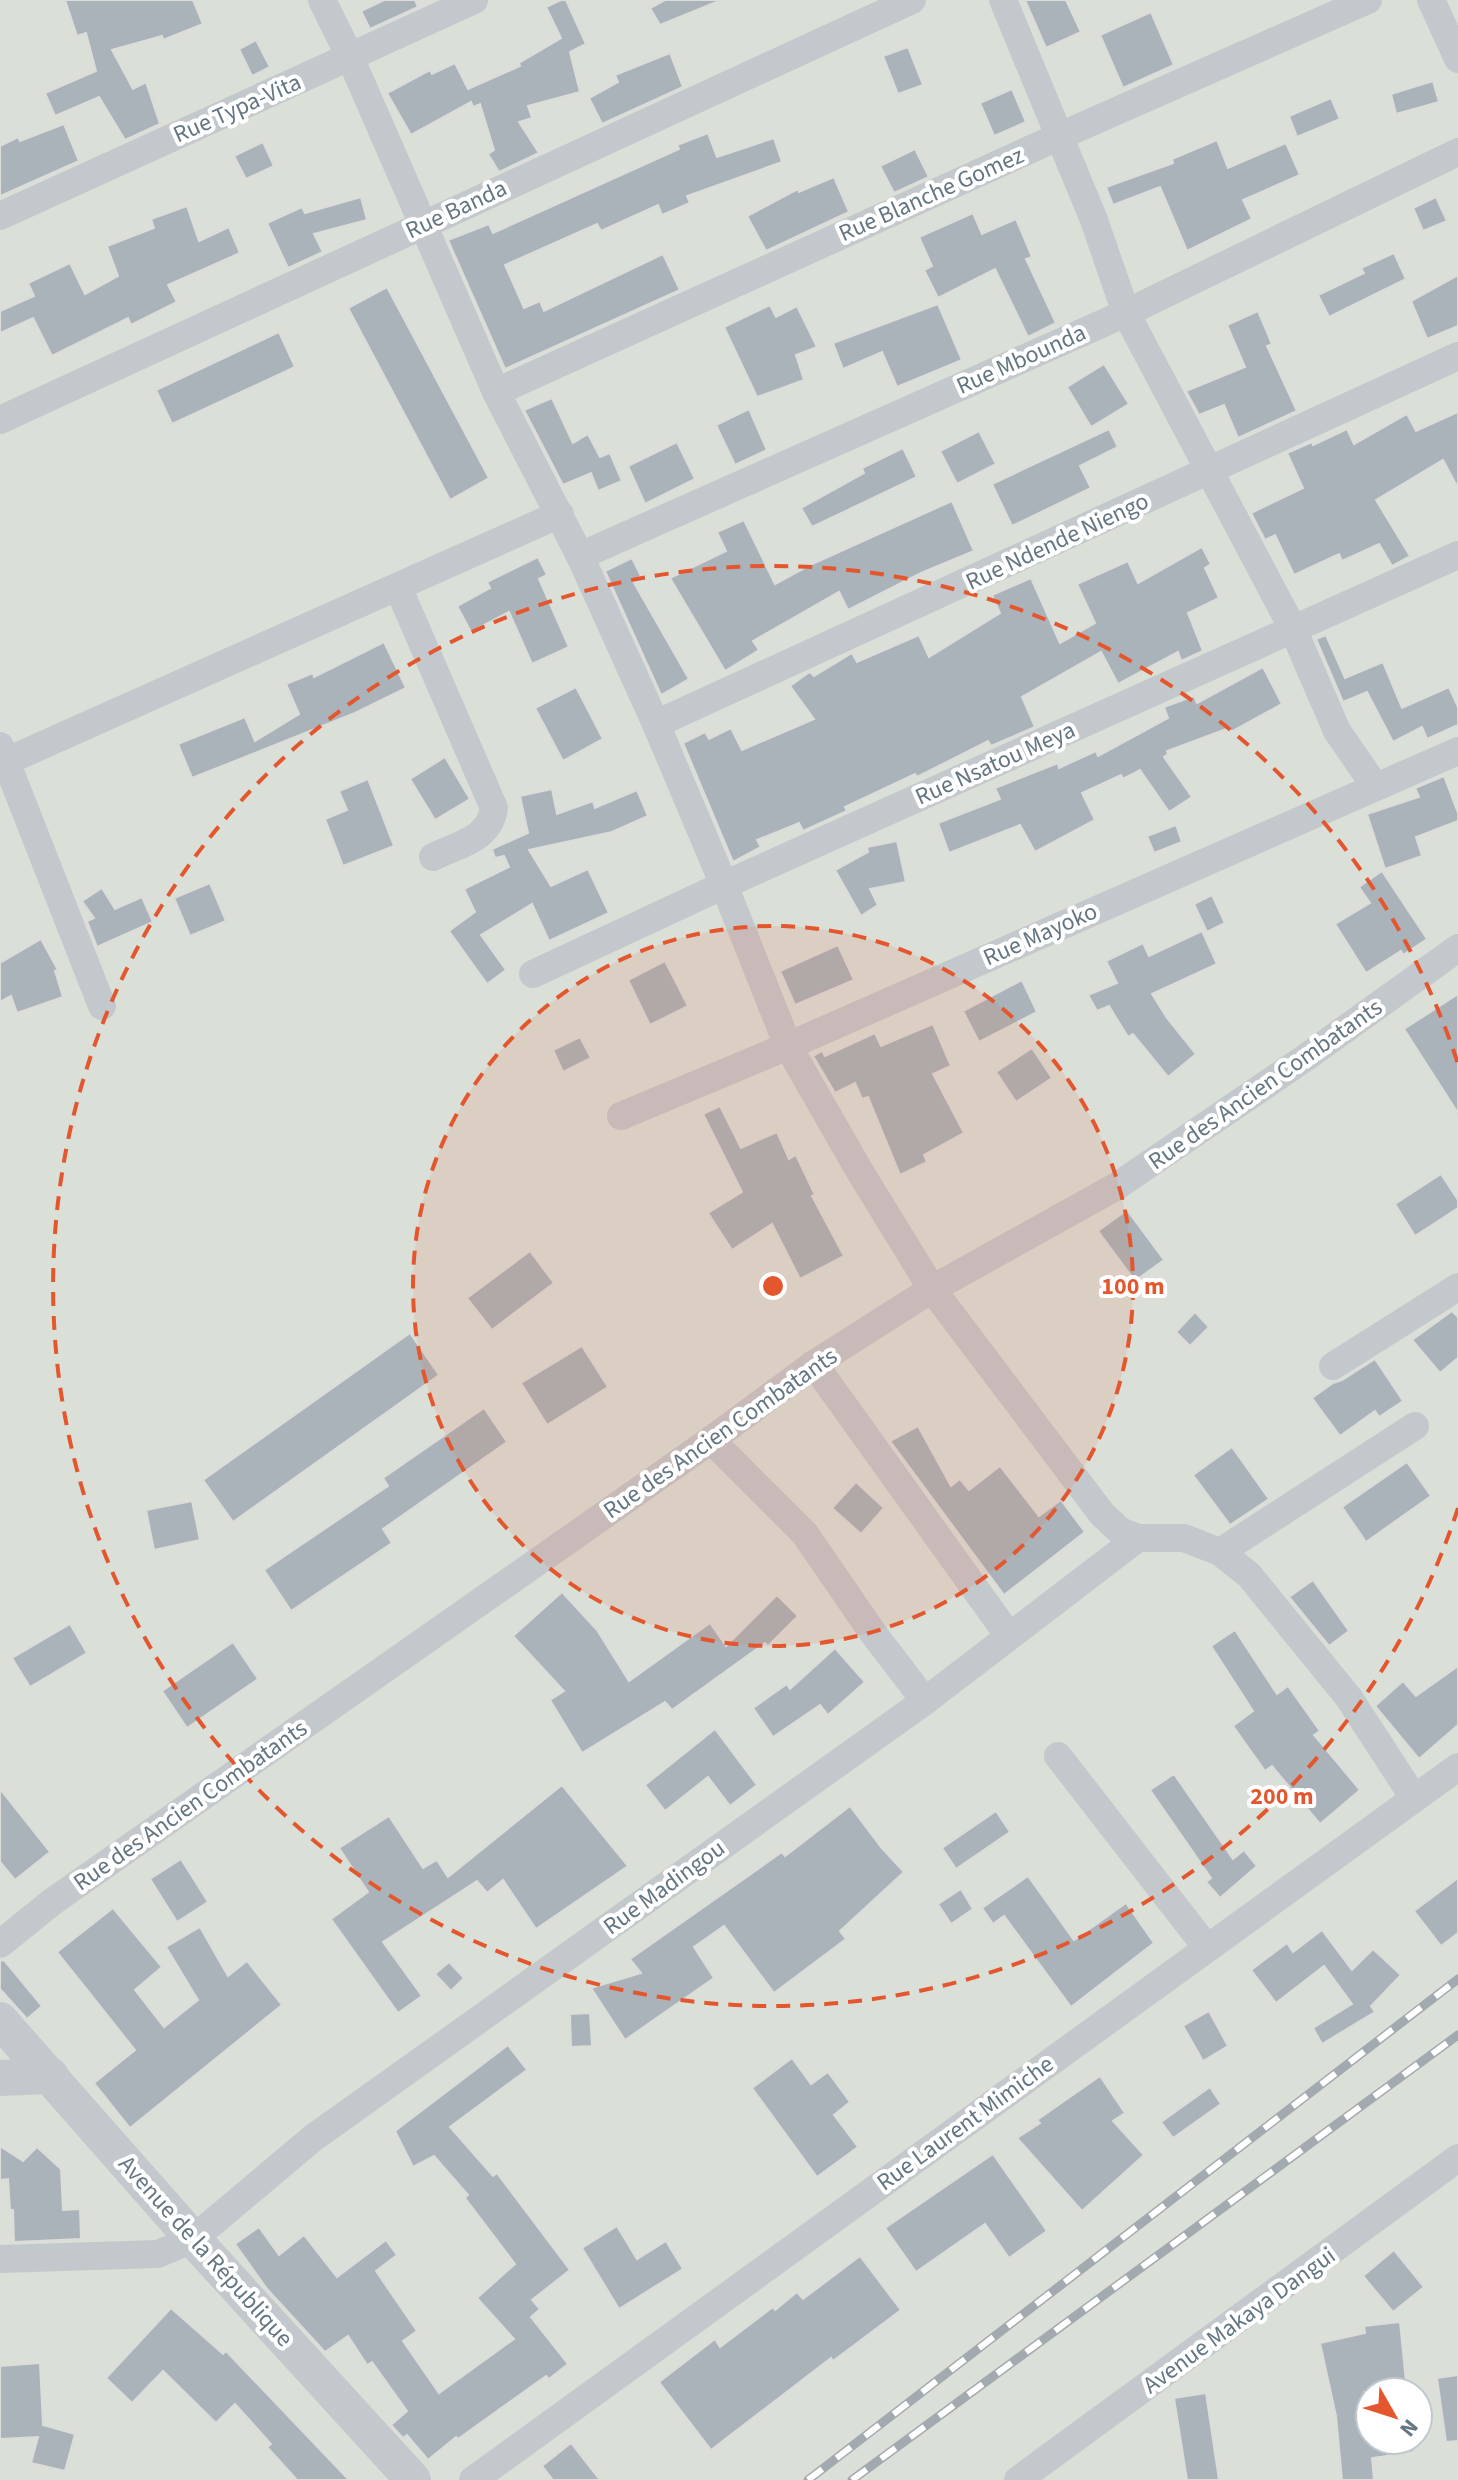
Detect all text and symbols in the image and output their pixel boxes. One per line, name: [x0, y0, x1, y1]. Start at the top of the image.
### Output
street label: Rue Typa-Vita: [168, 65, 307, 152]
street label: Rue Blanche Gomez: [833, 138, 1029, 251]
street label: Rue Banda: [400, 171, 513, 248]
street label: Rue Mbounda: [951, 315, 1092, 404]
street label: Rue Ndende Niengo: [960, 484, 1155, 599]
street label: Rue Nsatou Meya: [910, 713, 1081, 814]
street label: Rue Mayoko: [978, 894, 1103, 975]
street label: Rue des Ancien Combatants: [1141, 990, 1389, 1179]
text: 100 m: [1101, 1269, 1165, 1304]
centre of rings: [759, 1272, 787, 1300]
street label: Rue des Ancien Combatants: [596, 1339, 844, 1528]
street label: Rue des Ancien Combatants: [66, 1711, 314, 1900]
text: 200 m: [1250, 1779, 1314, 1814]
street label: Rue Madingou: [596, 1831, 732, 1944]
street label: Rue Laurent Mimiche: [870, 2047, 1061, 2200]
street label: Avenue de la République: [110, 2148, 301, 2355]
street label: Avenue Makaya Dangui: [1136, 2238, 1343, 2402]
north arrow: [1354, 2376, 1434, 2456]
text: N: [1392, 2412, 1426, 2444]

